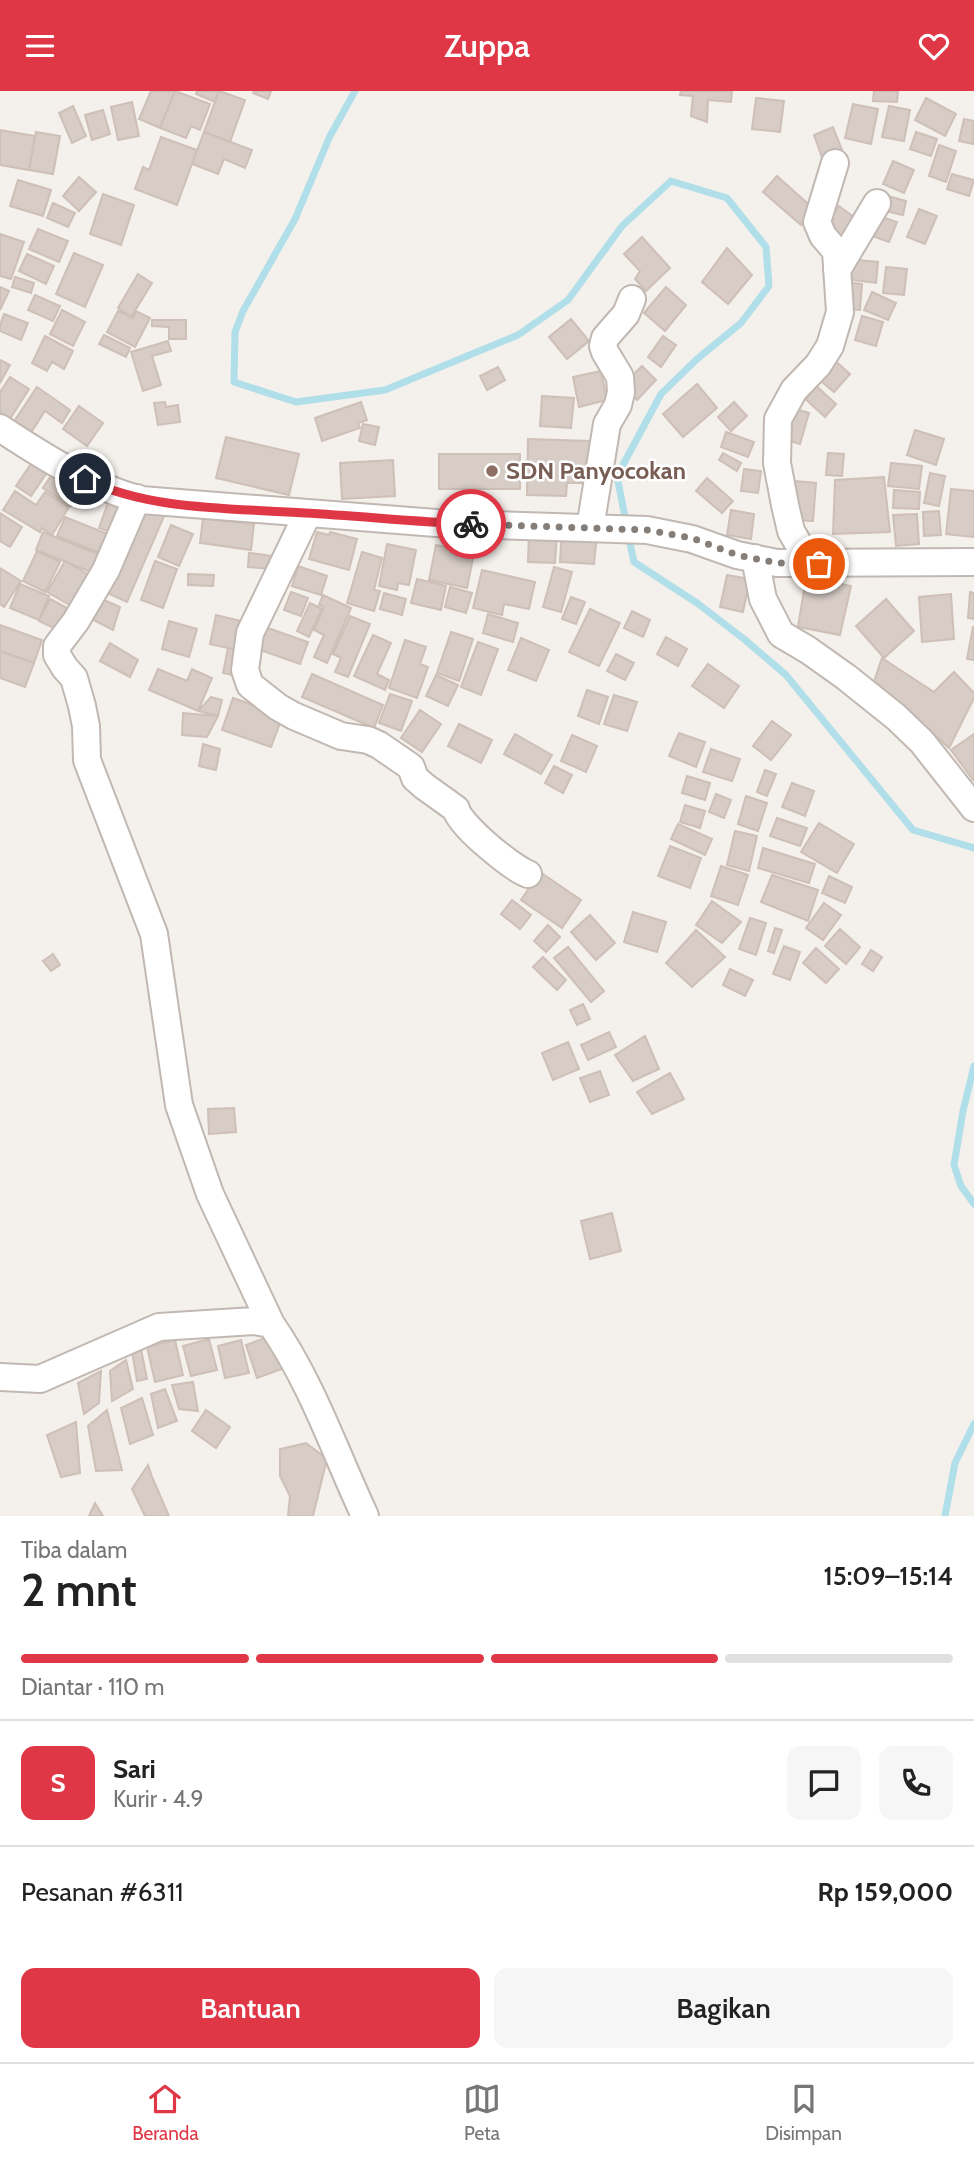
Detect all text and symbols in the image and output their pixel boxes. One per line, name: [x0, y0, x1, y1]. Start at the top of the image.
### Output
text: Zuppa: [444, 26, 530, 65]
icon: menu: [21, 27, 59, 65]
icon: heart: [915, 27, 953, 65]
pin: [55, 449, 115, 509]
place label: SDN Panyocokan: [506, 456, 686, 485]
icon: home: [66, 460, 104, 498]
marker: SDN Panyocokan: [484, 463, 500, 479]
courier: [436, 489, 506, 559]
icon: bike: [452, 505, 490, 543]
pin: [789, 534, 849, 594]
icon: bag: [800, 545, 838, 583]
text: Tiba dalam: [21, 1536, 127, 1564]
text: 15:09–15:14: [824, 1560, 953, 1592]
text: 2 mnt: [21, 1562, 137, 1618]
text: Diantar · 110 m: [21, 1673, 164, 1701]
button: chat: [787, 1746, 861, 1820]
button: phone: [879, 1746, 953, 1820]
text: Sari: [113, 1753, 156, 1785]
text: S: [50, 1767, 66, 1799]
text: Kurir · 4.9: [113, 1785, 204, 1813]
text: Pesanan #6311: [21, 1876, 184, 1908]
text: Rp 159,000: [818, 1876, 953, 1908]
button: Bantuan: [21, 1968, 480, 2048]
button: Bagikan: [494, 1968, 953, 2048]
tab: Beranda: [132, 2080, 199, 2145]
tab: Peta: [463, 2080, 501, 2145]
tab: Disimpan: [765, 2080, 842, 2145]

